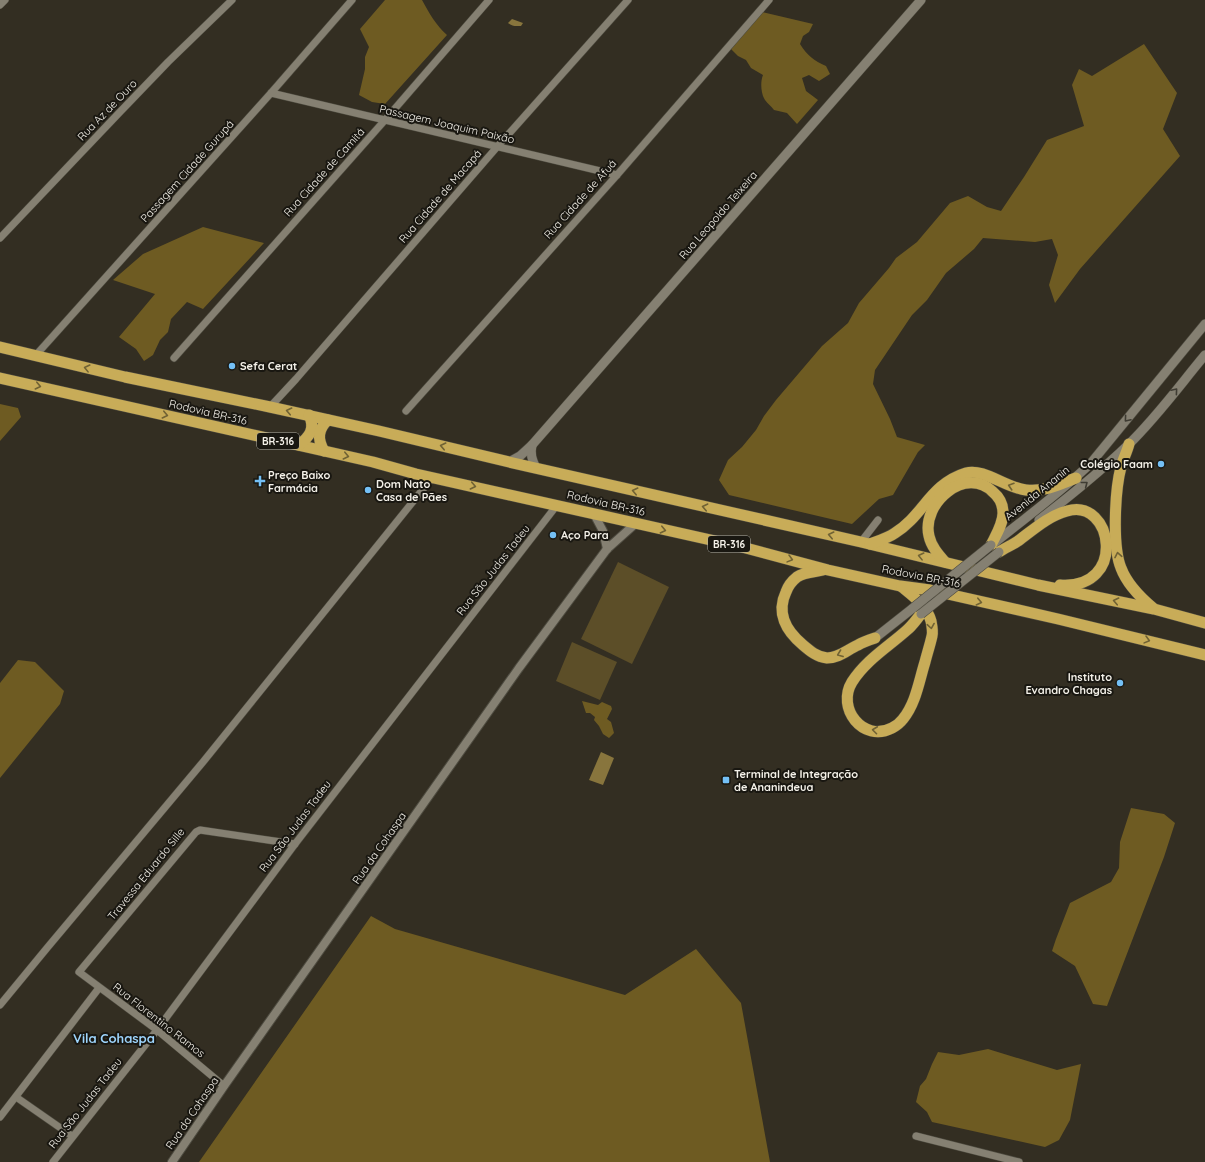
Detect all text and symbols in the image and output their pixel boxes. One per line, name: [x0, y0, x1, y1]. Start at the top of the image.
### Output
street label: Rua Az de Ouro: [74, 76, 140, 144]
street label: Passagem Joaquim Paixão: [378, 102, 516, 146]
street label: Passagem Cidade Gurupá: [137, 117, 237, 225]
street label: Rua Cidade de Camitá: [281, 125, 367, 219]
street label: Rua Cidade de Macapá: [396, 146, 484, 246]
street label: Rua Cidade de Afuá: [541, 156, 619, 242]
street label: Rua Leopoldo Teixeira: [676, 168, 760, 262]
place label: Sefa Cerat: [240, 359, 297, 373]
marker: Sefa Cerat: [227, 361, 237, 371]
one-way arrow: [84, 364, 90, 372]
one-way arrow: [35, 382, 41, 390]
one-way arrow: [1171, 389, 1178, 396]
street label: Rodovia BR-316: [168, 396, 248, 428]
one-way arrow: [286, 407, 292, 415]
one-way arrow: [162, 411, 168, 419]
one-way arrow: [1125, 415, 1132, 422]
road number: BR-316: [257, 433, 299, 449]
one-way arrow: [440, 443, 446, 451]
one-way arrow: [343, 452, 349, 460]
place label: Colégio Faam: [1080, 457, 1153, 471]
marker: Colégio Faam: [1156, 459, 1166, 469]
street label: Avenida Ananin: [1002, 463, 1072, 523]
place label: Preço Baixo Farmácia: [268, 468, 330, 495]
marker: Preço Baixo Farmácia: [255, 476, 265, 486]
place label: Dom Nato Casa de Pães: [376, 477, 447, 504]
one-way arrow: [469, 482, 476, 490]
one-way arrow: [1008, 482, 1015, 491]
one-way arrow: [1080, 482, 1087, 489]
marker: Dom Nato Casa de Pães: [363, 485, 373, 495]
street label: Rodovia BR-316: [566, 487, 646, 519]
one-way arrow: [632, 487, 639, 495]
one-way arrow: [701, 503, 708, 511]
street label: Rua São Judas Tadeu: [453, 522, 533, 618]
one-way arrow: [660, 525, 666, 533]
place label: Aço Para: [561, 528, 609, 542]
marker: Aço Para: [548, 530, 558, 540]
one-way arrow: [828, 532, 835, 540]
road number: BR-316: [708, 536, 750, 552]
one-way arrow: [1114, 551, 1122, 558]
one-way arrow: [918, 553, 924, 561]
one-way arrow: [786, 555, 793, 563]
street label: Rodovia BR-316: [881, 562, 961, 590]
one-way arrow: [976, 597, 982, 605]
one-way arrow: [1113, 597, 1119, 605]
one-way arrow: [926, 623, 935, 629]
one-way arrow: [1143, 636, 1150, 644]
one-way arrow: [836, 650, 843, 658]
place label: Instituto Evandro Chagas: [1025, 670, 1112, 697]
marker: Instituto Evandro Chagas: [1115, 678, 1125, 688]
one-way arrow: [872, 726, 878, 735]
place label: Terminal de Integração de Ananindeua: [734, 767, 858, 794]
marker: Terminal de Integração de Ananindeua: [721, 775, 731, 785]
street label: Rua São Judas Tadeu: [256, 777, 334, 875]
street label: Rua da Cohaspa: [349, 809, 409, 887]
street label: Travessa Eduardo Sille: [104, 825, 188, 923]
street label: Rua Florentino Ramos: [110, 980, 208, 1060]
district label: Vila Cohaspa: [73, 1030, 155, 1046]
street label: Rua São Judas Tadeu: [45, 1055, 125, 1151]
street label: Rua da Cohaspa: [162, 1074, 222, 1152]

